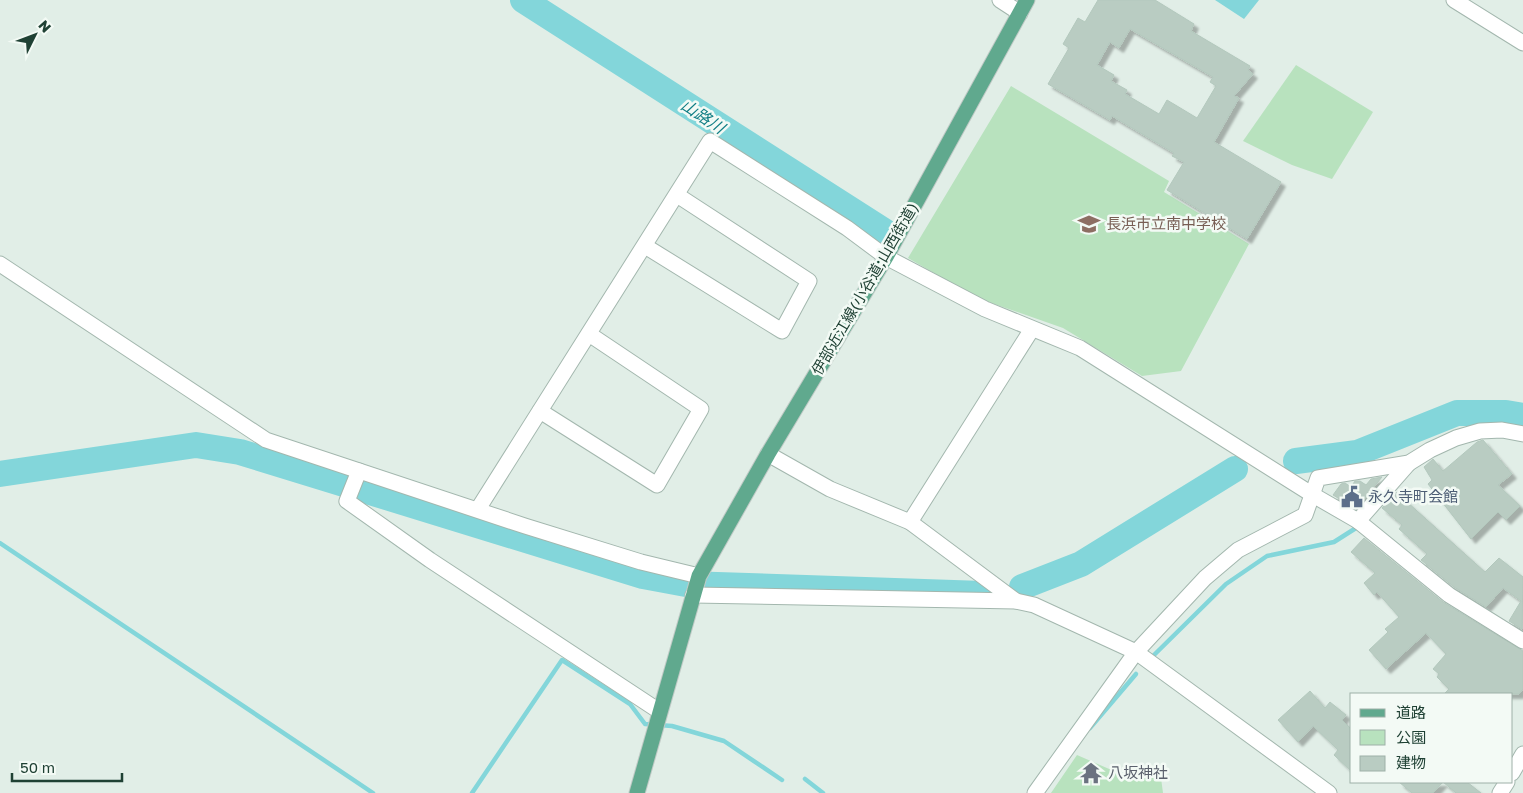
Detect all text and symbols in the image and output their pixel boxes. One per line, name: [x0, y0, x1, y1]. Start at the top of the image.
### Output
north arrow: [10, 10, 60, 60]
text: N: [35, 16, 55, 36]
water label: 山路川: [677, 95, 730, 139]
street label: 伊部近江線(小谷道;山西街道): [807, 199, 921, 378]
school or university icon: 長浜市立南中学校: [1076, 211, 1102, 237]
place label: 長浜市立南中学校: [1106, 214, 1226, 232]
public building icon: 永久寺町会館: [1339, 484, 1365, 510]
place label: 永久寺町会館: [1368, 487, 1458, 505]
legend: [1350, 693, 1513, 783]
text: 道路: [1396, 703, 1426, 721]
text: 公園: [1396, 728, 1426, 746]
scale bar: [12, 750, 122, 782]
text: 建物: [1396, 753, 1426, 771]
text: 50 m: [20, 758, 55, 776]
temple icon: 八坂神社: [1078, 760, 1104, 786]
place label: 八坂神社: [1108, 763, 1168, 781]

